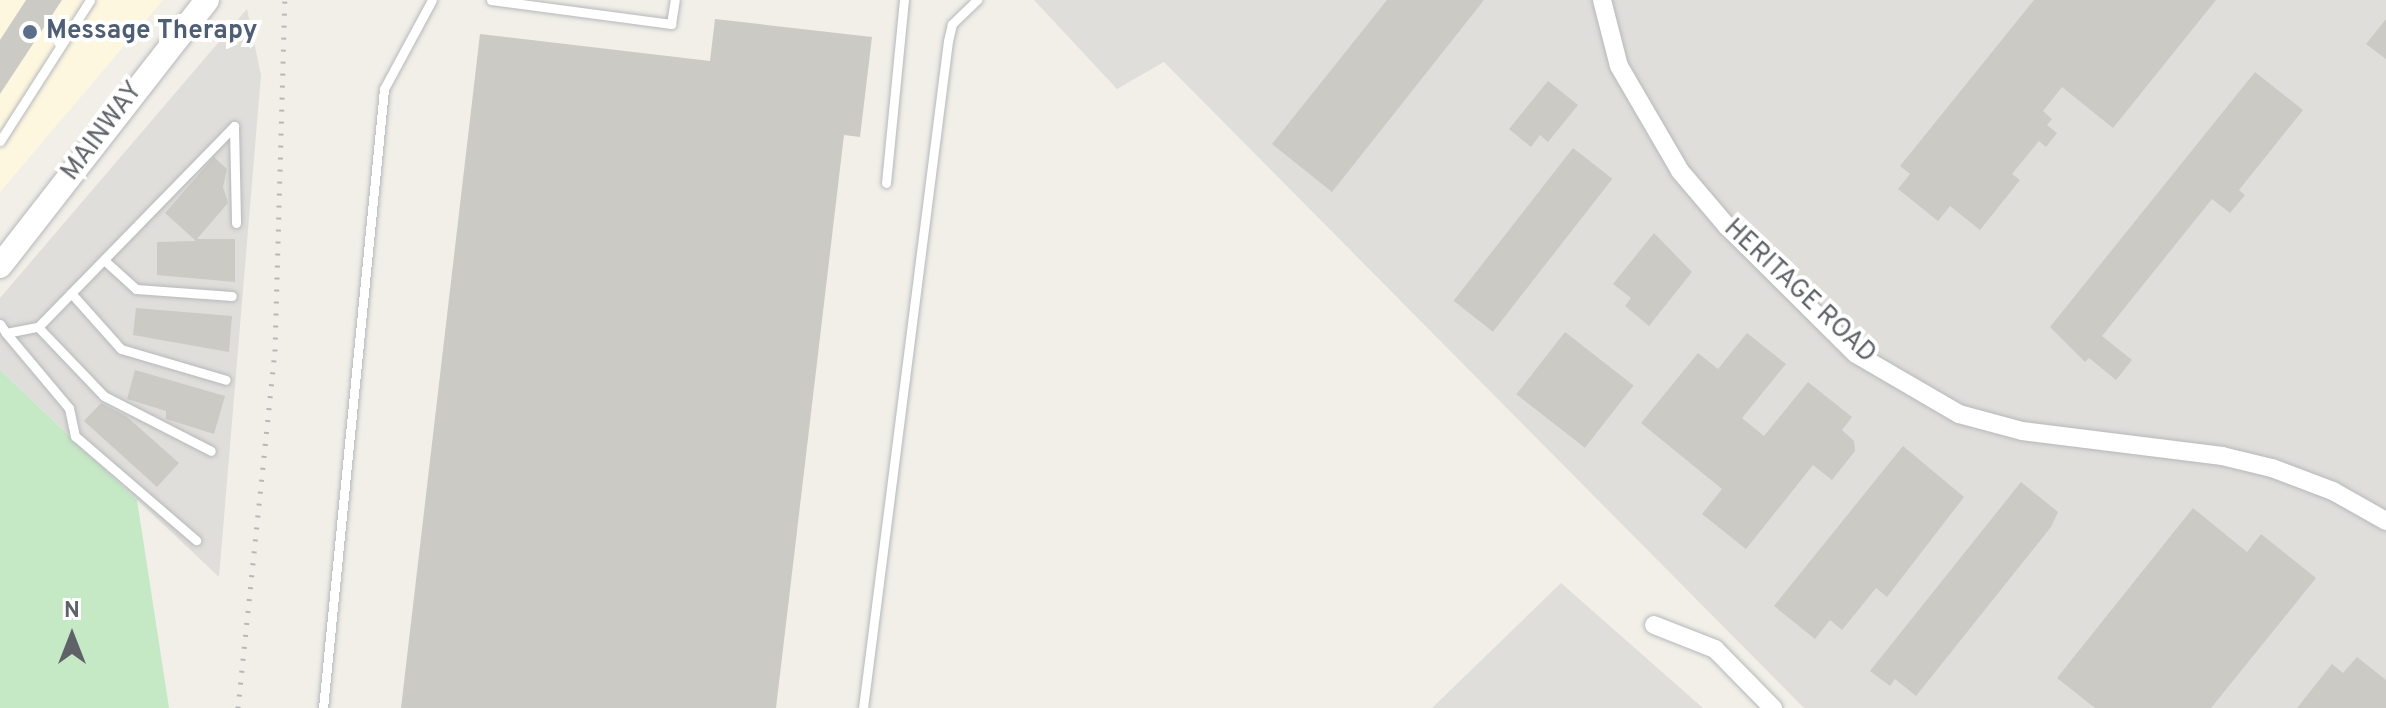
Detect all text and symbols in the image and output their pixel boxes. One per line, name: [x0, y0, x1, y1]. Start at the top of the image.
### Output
place label: Message Therapy: [46, 16, 257, 48]
marker: Message Therapy: [21, 23, 39, 41]
street label: MAINWAY: [56, 76, 150, 188]
street label: HERITAGE ROAD: [1717, 214, 1881, 370]
north arrow: [32, 596, 112, 676]
text: N: [64, 598, 80, 625]

